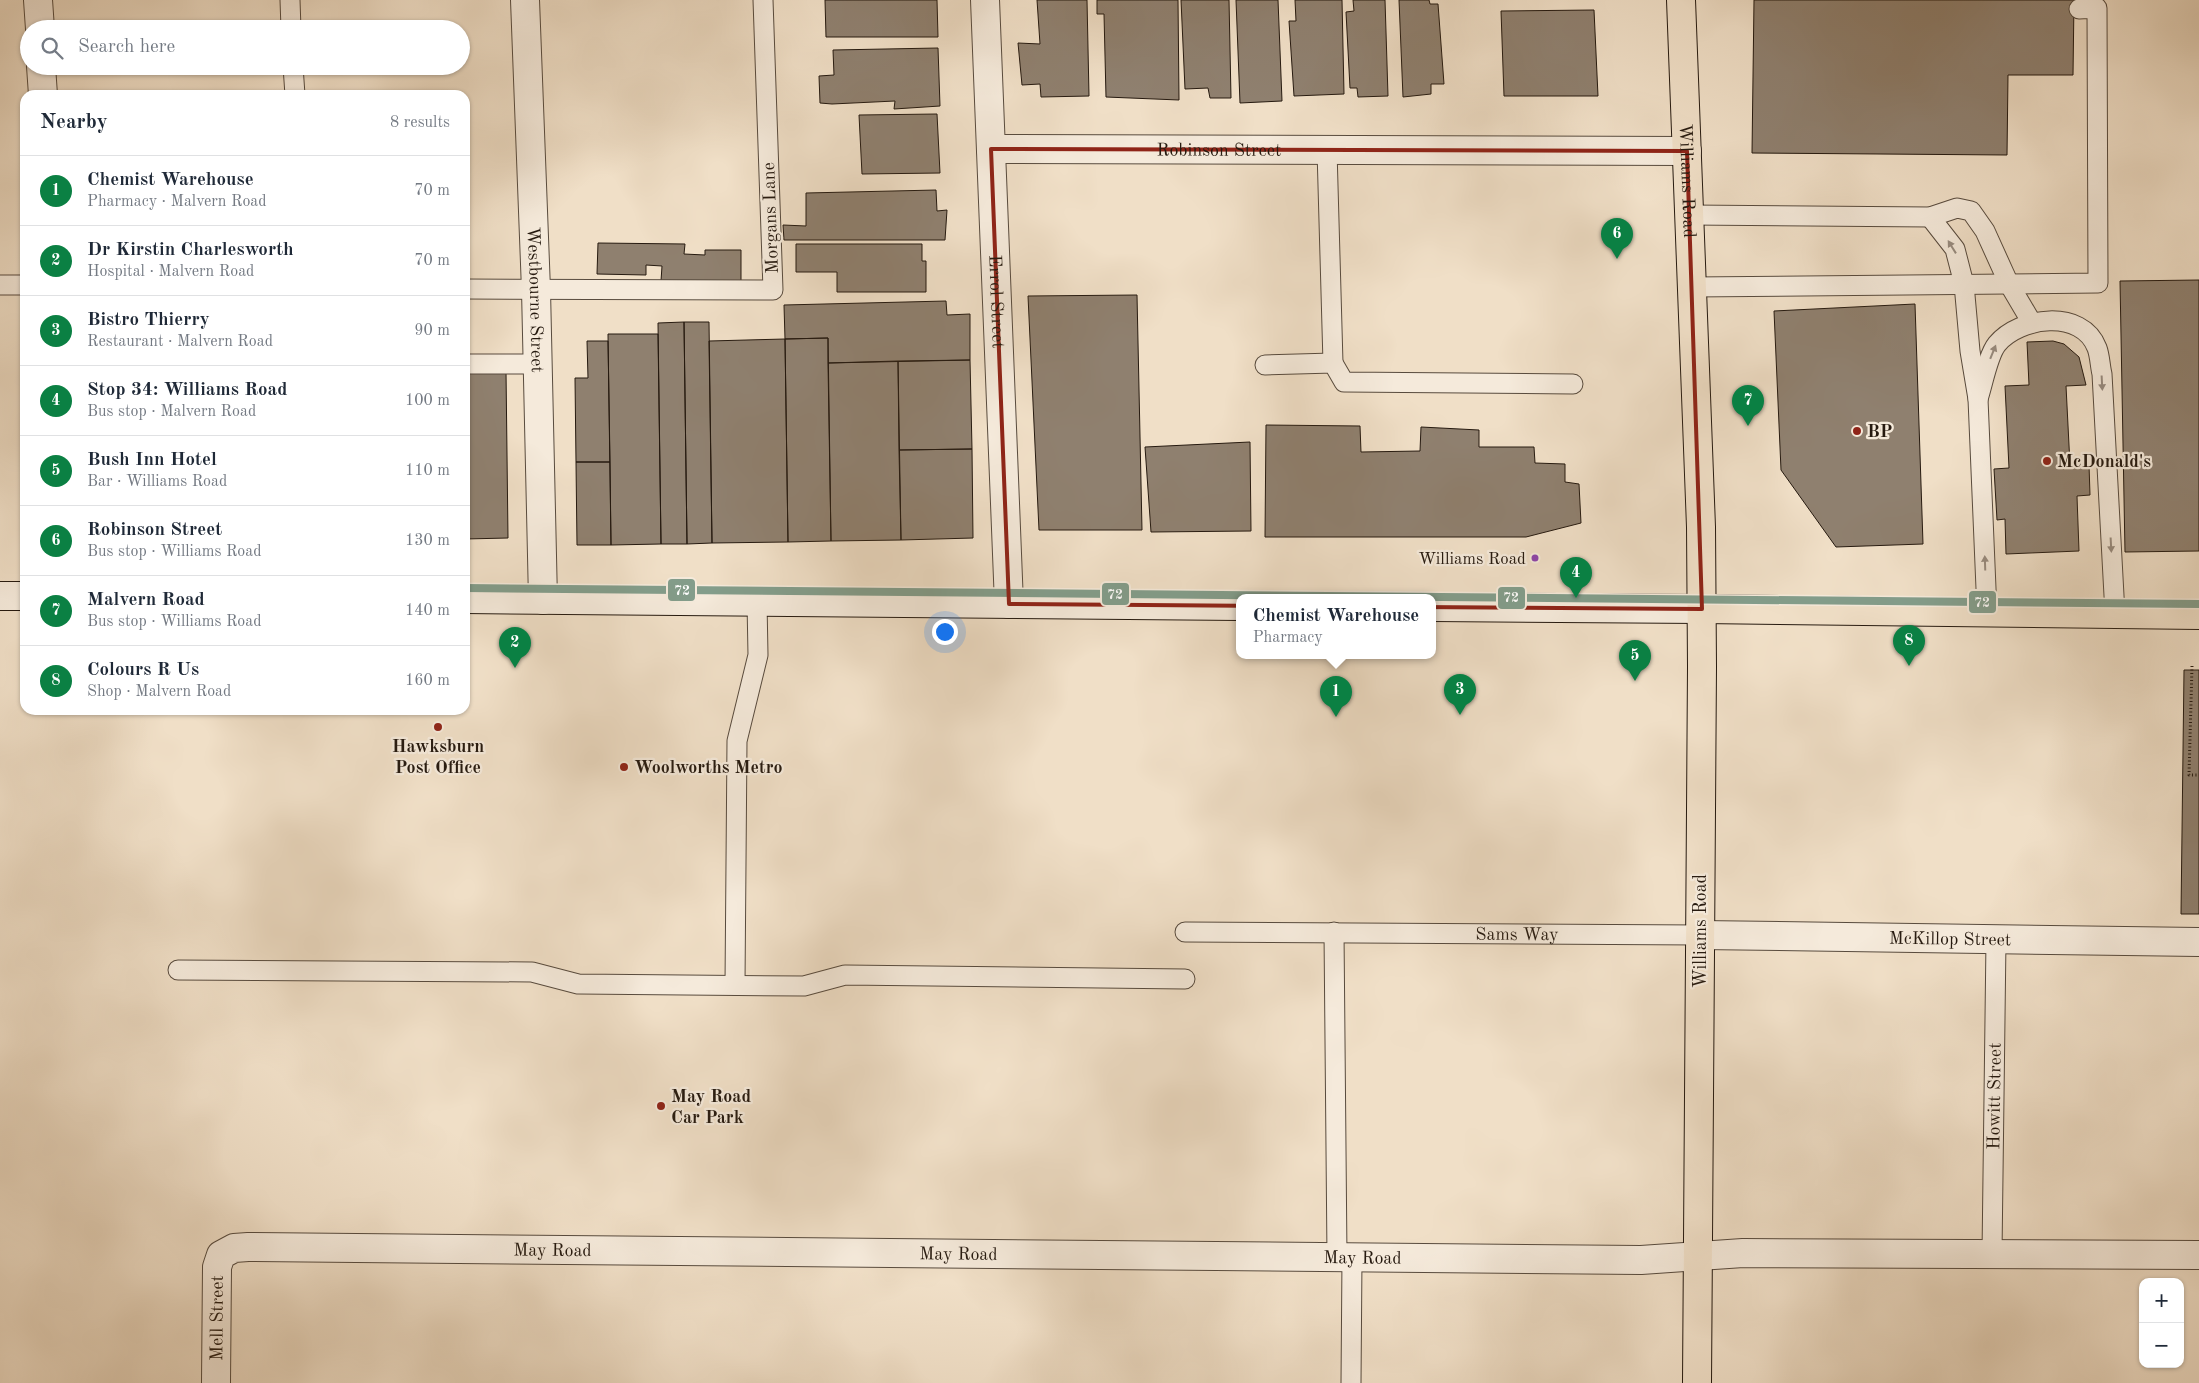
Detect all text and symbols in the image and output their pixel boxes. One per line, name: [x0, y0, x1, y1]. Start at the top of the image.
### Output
search box: [20, 20, 470, 75]
icon: search: [38, 34, 66, 62]
text: Search here: [78, 38, 175, 57]
text: Nearby: [40, 112, 108, 133]
text: 8 results: [390, 115, 450, 131]
street label: Williams Road: [1676, 124, 1698, 238]
street label: Robinson Street: [1157, 141, 1281, 160]
street label: Morgans Lane: [760, 162, 782, 274]
text: Chemist Warehouse: [87, 171, 254, 190]
text: 1: [51, 183, 61, 199]
text: 70 m: [414, 183, 450, 199]
text: Pharmacy · Malvern Road: [87, 194, 267, 210]
pin: 6: [1601, 218, 1633, 259]
street label: Westbourne Street: [524, 227, 546, 373]
one-way arrow: [1948, 240, 1957, 254]
text: Dr Kirstin Charlesworth: [87, 241, 294, 260]
text: 2: [51, 253, 61, 269]
text: 70 m: [414, 253, 450, 269]
street label: Errol Street: [985, 255, 1007, 349]
text: Hospital · Malvern Road: [87, 264, 254, 280]
text: Bistro Thierry: [87, 311, 210, 330]
text: 3: [51, 323, 61, 339]
text: 90 m: [414, 323, 450, 339]
text: Restaurant · Malvern Road: [87, 334, 273, 350]
one-way arrow: [1989, 344, 1997, 359]
one-way arrow: [2099, 375, 2107, 391]
text: Stop 34: Williams Road: [87, 381, 287, 400]
pin: 7: [1732, 385, 1764, 426]
text: 4: [51, 393, 61, 409]
text: 100 m: [405, 393, 450, 409]
text: Bus stop · Malvern Road: [87, 404, 256, 420]
place label: BP: [1867, 423, 1892, 441]
marker: BP: [1851, 425, 1863, 437]
text: Bush Inn Hotel: [87, 451, 217, 470]
place label: McDonald's: [2057, 453, 2151, 471]
marker: McDonald's: [2041, 455, 2053, 467]
text: 5: [51, 463, 61, 479]
text: 110 m: [405, 463, 450, 479]
text: Bar · Williams Road: [87, 474, 227, 490]
text: Robinson Street: [87, 521, 222, 540]
text: 6: [51, 533, 61, 549]
text: 130 m: [405, 533, 450, 549]
one-way arrow: [2108, 538, 2116, 554]
text: Bus stop · Williams Road: [87, 544, 262, 560]
place label: Williams Road: [1418, 551, 1526, 568]
marker: Williams Road: [1530, 553, 1540, 563]
one-way arrow: [1981, 555, 1989, 571]
pin: 4: [1560, 557, 1592, 598]
line badge: 72: [667, 578, 696, 602]
line badge: 72: [1101, 582, 1130, 606]
text: 72: [674, 584, 690, 598]
line badge: 72: [1497, 586, 1526, 610]
text: 72: [1107, 588, 1123, 602]
line badge: 72: [1968, 590, 1997, 614]
text: Malvern Road: [87, 591, 205, 610]
text: 72: [1503, 591, 1519, 605]
popup: [1236, 594, 1436, 659]
text: 72: [1974, 596, 1990, 610]
text: 7: [51, 603, 61, 619]
text: 140 m: [405, 603, 450, 619]
text: Chemist Warehouse: [1253, 607, 1419, 626]
text: Bus stop · Williams Road: [87, 614, 262, 630]
your location: [932, 619, 958, 645]
pin: 8: [1893, 625, 1925, 666]
pin: 2: [499, 627, 531, 668]
text: Pharmacy: [1253, 630, 1323, 646]
pin: 5: [1619, 640, 1651, 681]
text: Colours R Us: [87, 661, 199, 680]
text: 8: [51, 673, 61, 689]
text: 160 m: [405, 673, 450, 689]
pin: 3: [1444, 674, 1476, 715]
pin: 1: [1320, 676, 1352, 717]
text: Shop · Malvern Road: [87, 684, 231, 700]
marker: Hawksburn Post Office: [432, 721, 444, 733]
place label: Hawksburn Post Office: [392, 738, 484, 777]
place label: Woolworths Metro: [634, 759, 783, 777]
marker: Woolworths Metro: [618, 761, 630, 773]
street label: Williams Road: [1692, 874, 1710, 988]
street label: Sams Way: [1475, 926, 1559, 944]
street label: McKillop Street: [1889, 930, 2011, 949]
street label: Howitt Street: [1985, 1042, 2005, 1150]
place label: May Road Car Park: [671, 1088, 751, 1127]
marker: May Road Car Park: [655, 1100, 667, 1112]
street label: May Road: [513, 1241, 592, 1260]
street label: May Road: [919, 1245, 998, 1264]
street label: May Road: [1323, 1249, 1402, 1268]
street label: Mell Street: [208, 1275, 227, 1361]
map controls: [2139, 1278, 2184, 1368]
button: +: [2139, 1278, 2184, 1323]
button: −: [2139, 1323, 2184, 1368]

